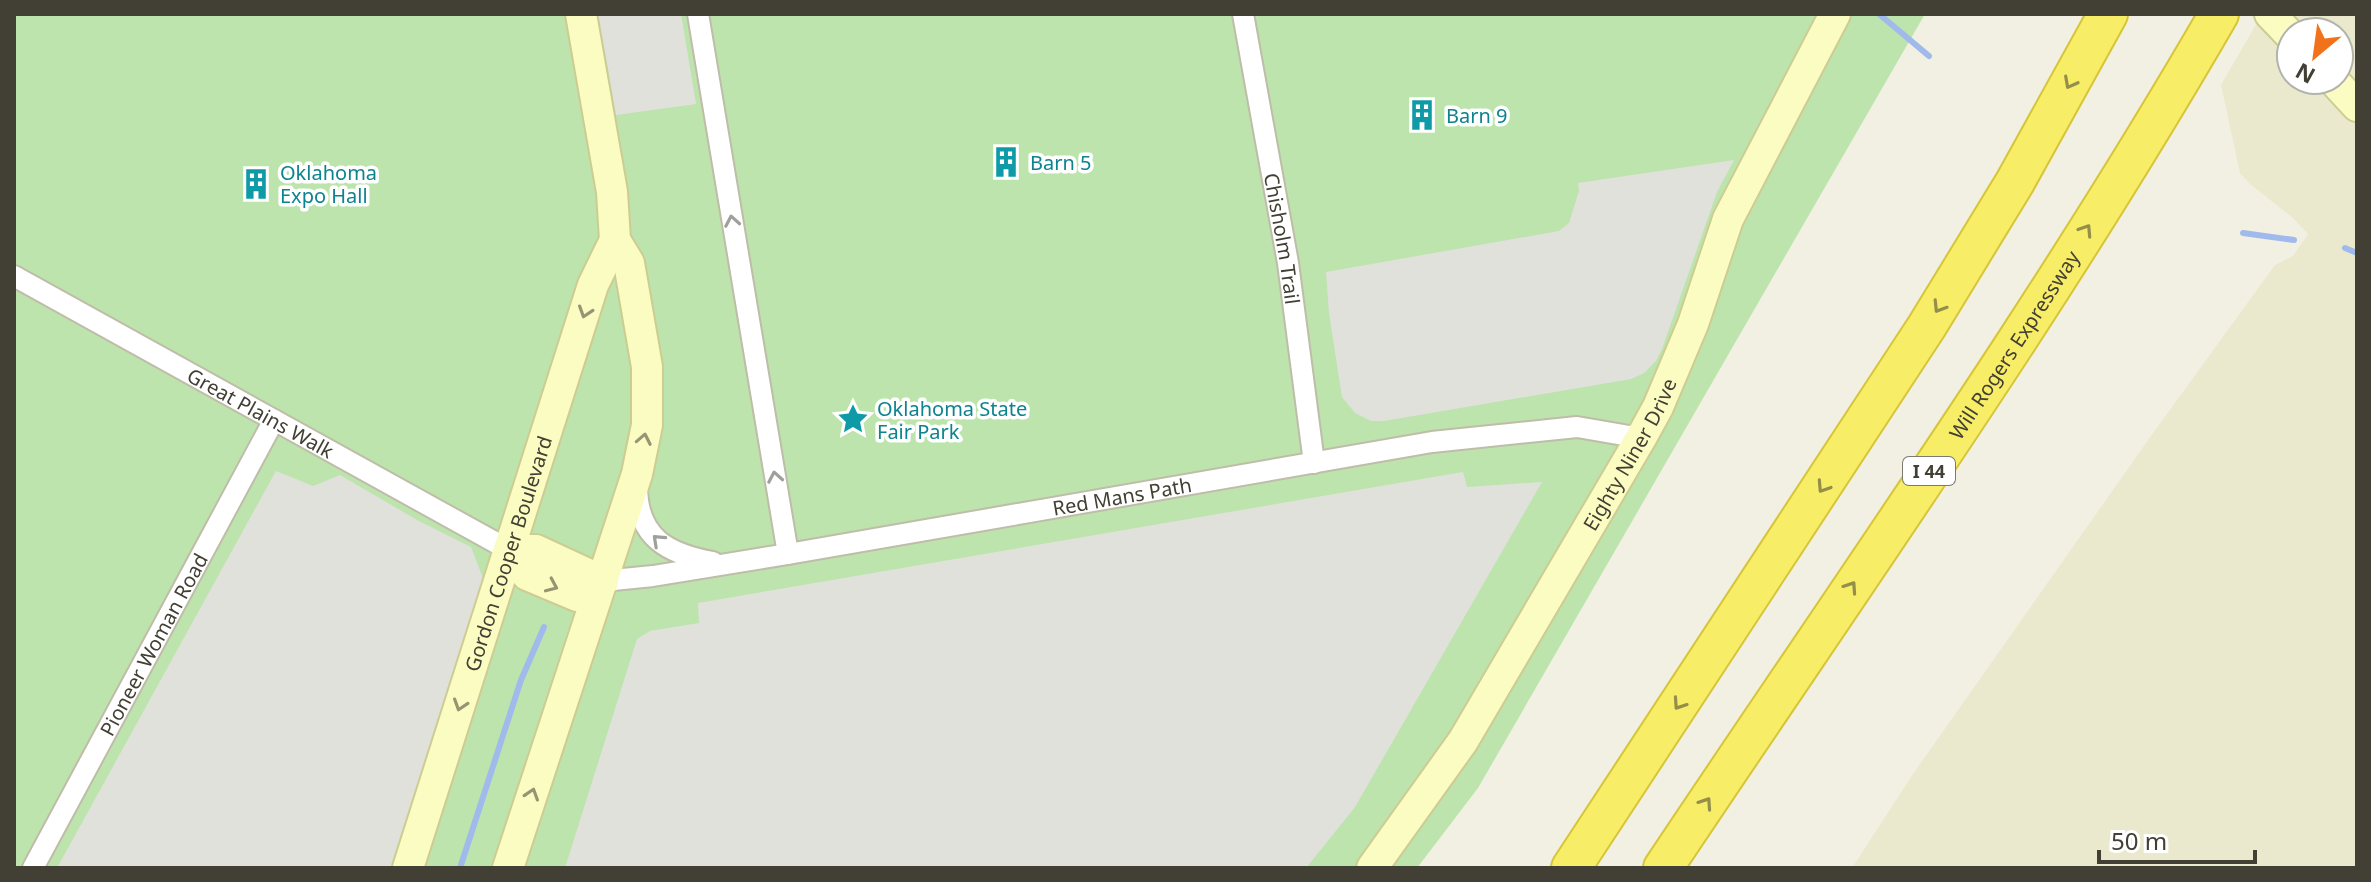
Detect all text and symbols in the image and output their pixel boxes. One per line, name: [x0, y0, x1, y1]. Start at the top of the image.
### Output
north arrow: [2275, 16, 2355, 96]
text: N: [2290, 57, 2320, 92]
one-way arrow: [2065, 74, 2080, 89]
building icon: Barn 9: [1405, 98, 1439, 132]
place label: Barn 9: [1446, 102, 1507, 129]
building icon: Barn 5: [989, 145, 1023, 179]
place label: Barn 5: [1030, 149, 1091, 176]
place label: Oklahoma Expo Hall: [280, 159, 377, 209]
building icon: Oklahoma Expo Hall: [239, 167, 273, 201]
street label: Chisholm Trail: [1258, 171, 1307, 306]
one-way arrow: [725, 214, 742, 227]
one-way arrow: [2077, 224, 2092, 238]
street label: Will Rogers Expressway: [1942, 245, 2086, 444]
one-way arrow: [1933, 298, 1949, 313]
one-way arrow: [578, 304, 594, 318]
street label: Great Plains Walk: [183, 361, 339, 464]
street label: Eighty Niner Drive: [1576, 374, 1682, 535]
place label: Oklahoma State Fair Park: [877, 395, 1027, 445]
place icon: Oklahoma State Fair Park: [836, 402, 870, 436]
street label: Gordon Cooper Boulevard: [458, 432, 558, 675]
one-way arrow: [635, 433, 652, 447]
road number: I 44: [1903, 457, 1955, 485]
one-way arrow: [768, 470, 785, 484]
street label: Red Mans Path: [1050, 471, 1194, 521]
one-way arrow: [1818, 479, 1833, 493]
one-way arrow: [653, 535, 668, 549]
street label: Pioneer Woman Road: [93, 548, 213, 740]
one-way arrow: [543, 576, 558, 592]
one-way arrow: [1841, 581, 1856, 596]
one-way arrow: [1674, 696, 1689, 710]
one-way arrow: [453, 697, 469, 711]
one-way arrow: [523, 788, 539, 802]
one-way arrow: [1696, 798, 1711, 812]
scale bar: [2099, 814, 2255, 864]
text: 50 m: [2111, 824, 2167, 857]

